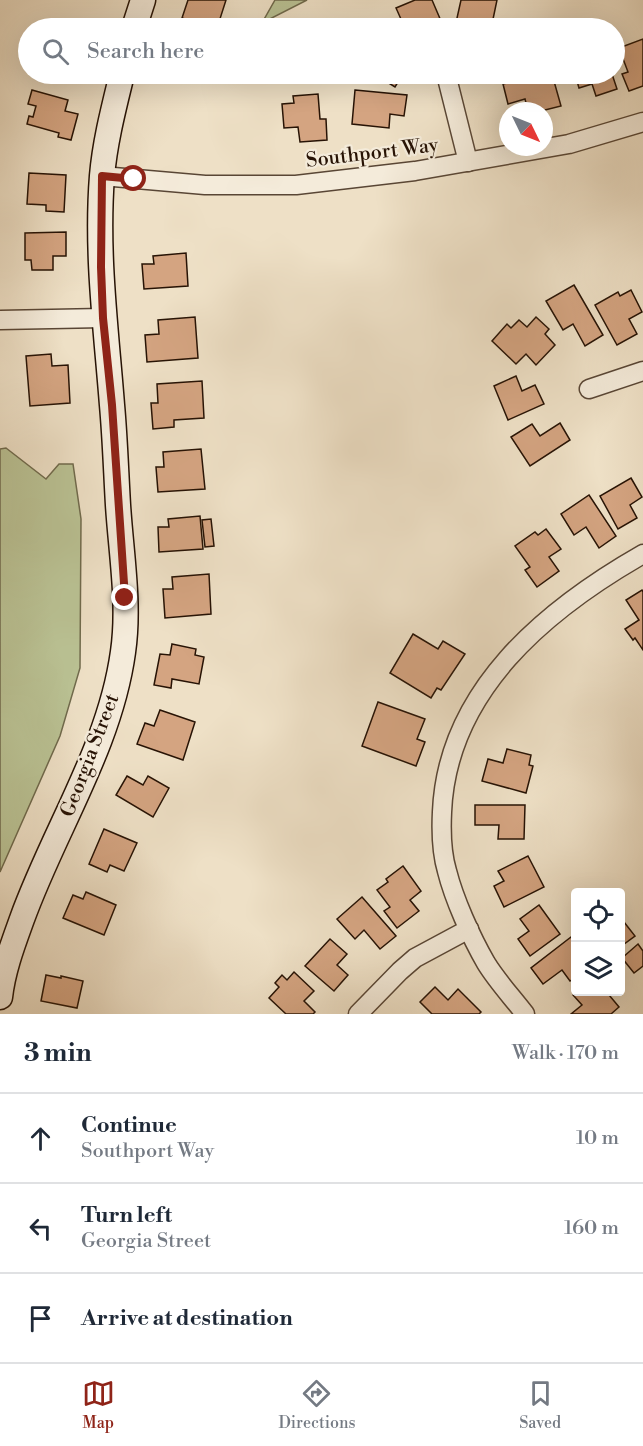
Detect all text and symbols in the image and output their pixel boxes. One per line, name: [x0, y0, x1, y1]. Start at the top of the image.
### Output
search box: [18, 18, 625, 84]
icon: search: [39, 35, 72, 68]
text: Search here: [87, 38, 204, 65]
north arrow: [499, 102, 553, 156]
street label: Southport Way: [305, 133, 440, 174]
route start: [120, 165, 146, 191]
route end: [111, 584, 137, 610]
street label: Georgia Street: [55, 690, 125, 821]
map controls: [571, 888, 625, 996]
button: locate: [571, 888, 625, 942]
button: layers: [571, 942, 625, 996]
text: 3 min: [24, 1037, 92, 1069]
text: Walk · 170 m: [512, 1041, 619, 1066]
text: Continue: [81, 1112, 177, 1139]
icon: ahead: [24, 1122, 57, 1155]
text: 10 m: [576, 1126, 619, 1151]
text: Southport Way: [81, 1139, 214, 1164]
text: Turn left: [81, 1202, 172, 1229]
icon: left: [24, 1212, 57, 1245]
text: 160 m: [564, 1216, 619, 1241]
text: Georgia Street: [81, 1229, 211, 1254]
icon: arrive: [24, 1302, 57, 1335]
text: Arrive at destination: [81, 1305, 293, 1332]
tab: Map: [82, 1377, 115, 1433]
tab: Directions: [278, 1377, 356, 1433]
tab: Saved: [519, 1377, 561, 1433]

